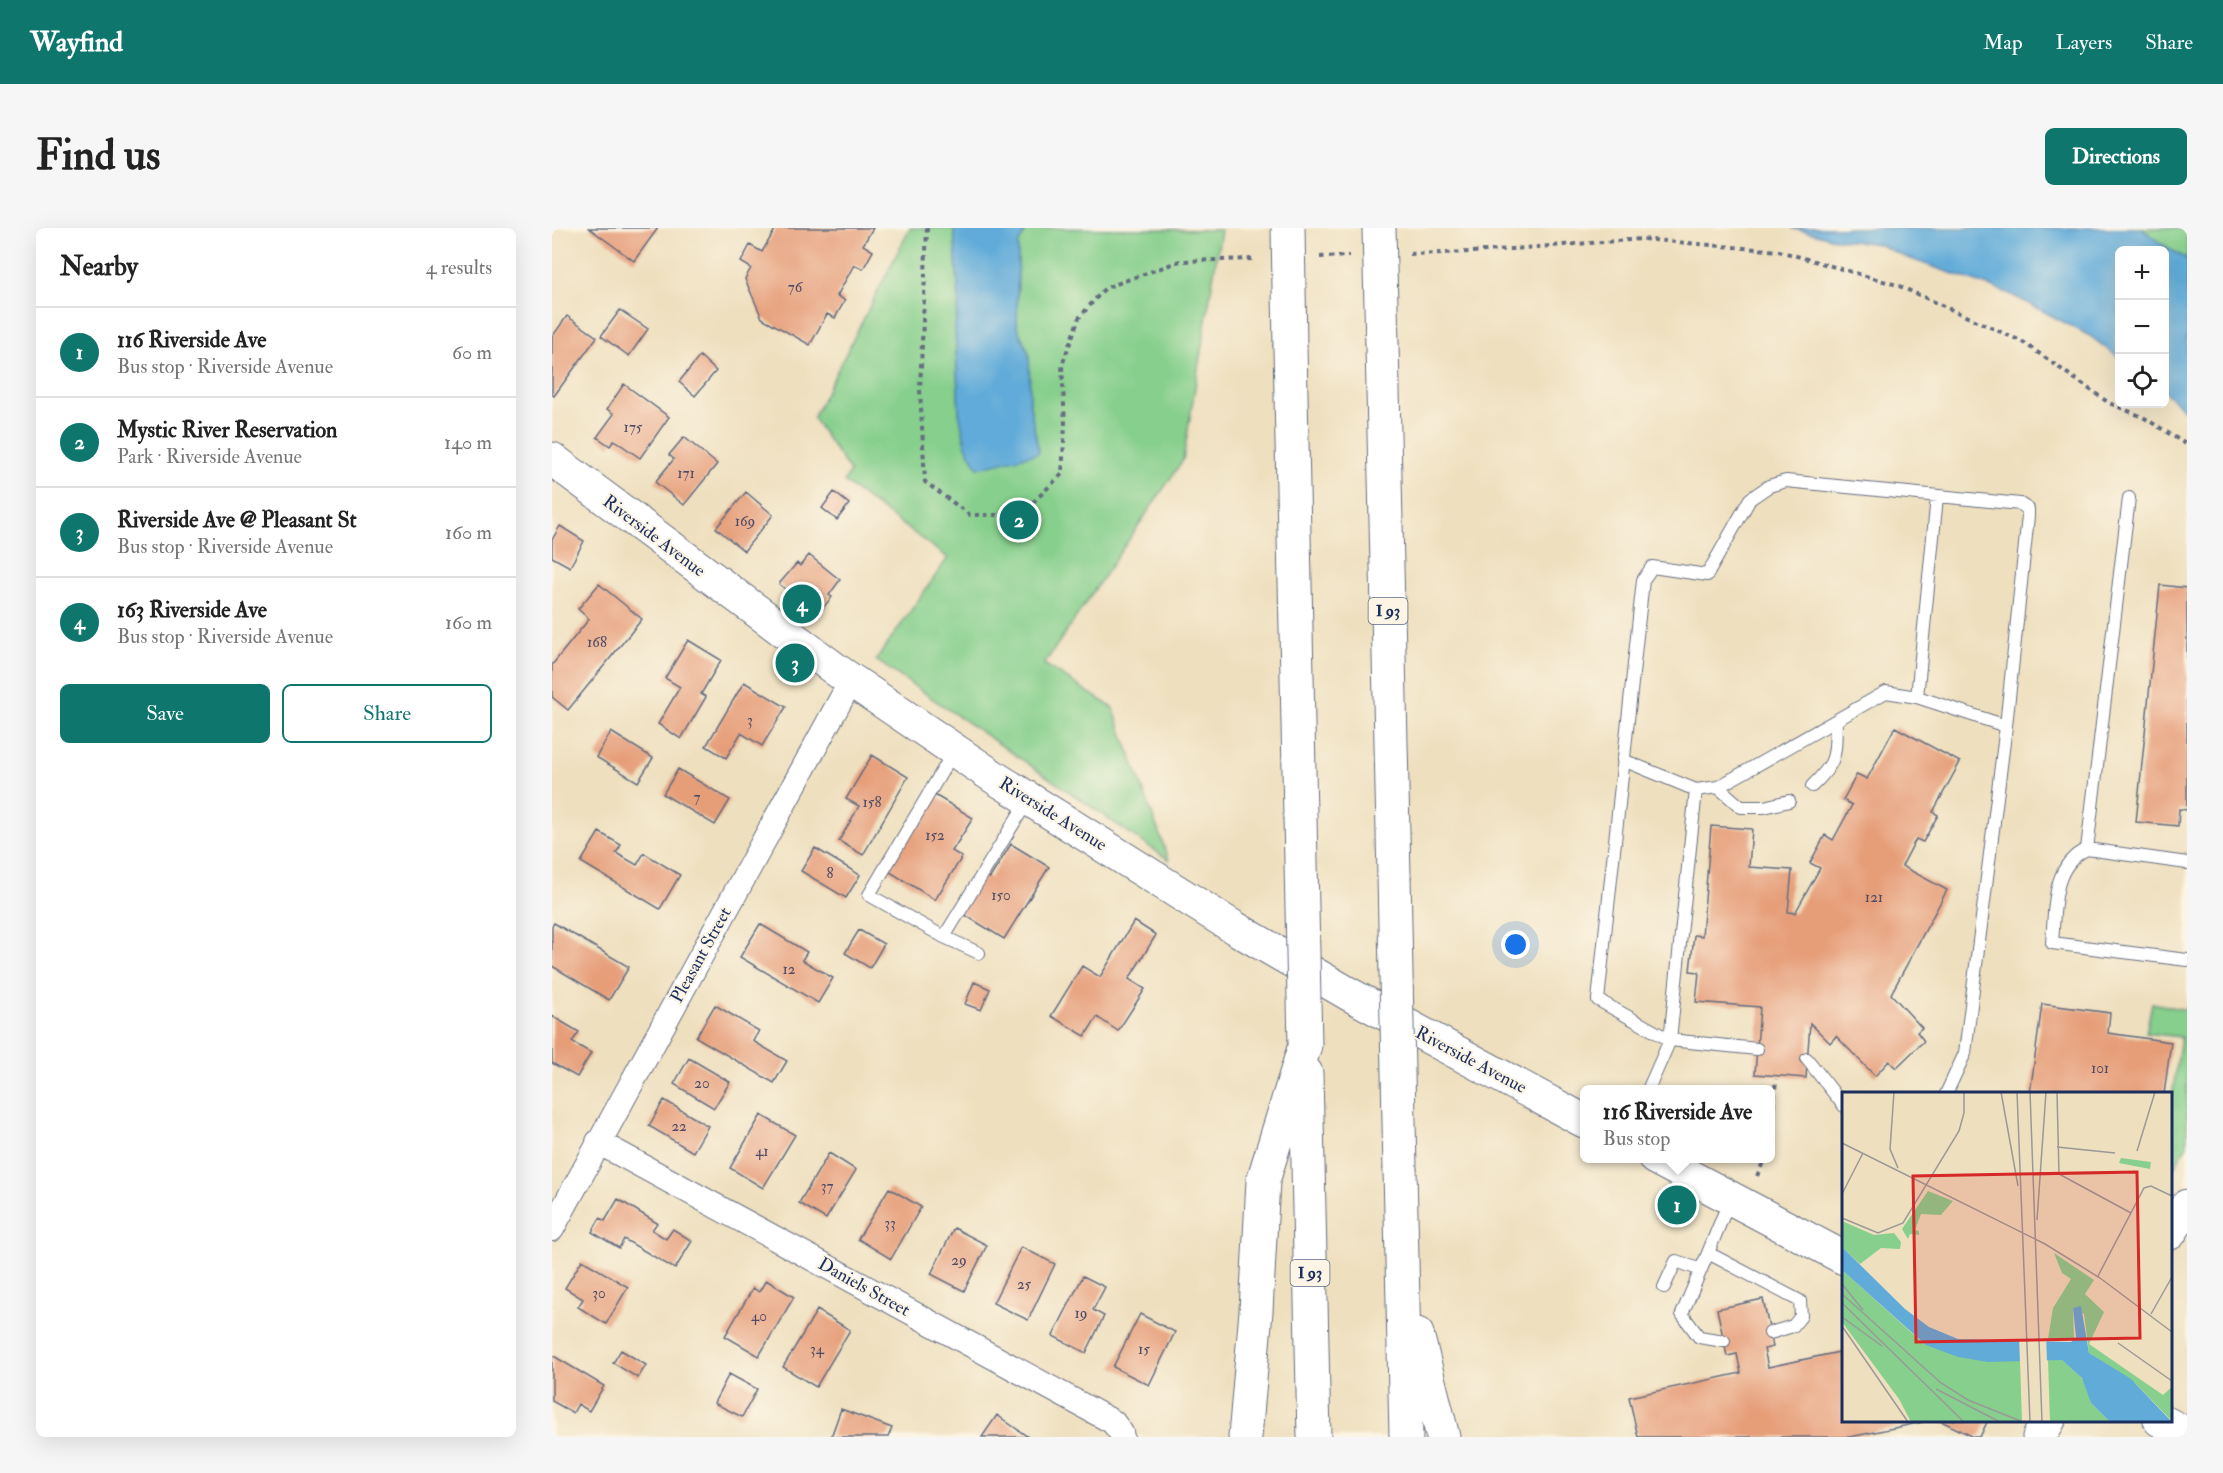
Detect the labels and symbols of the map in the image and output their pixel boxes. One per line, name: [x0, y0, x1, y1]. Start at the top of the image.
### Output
house number: 76: [788, 278, 804, 297]
house number: 175: [624, 418, 643, 437]
house number: 171: [677, 464, 695, 483]
street label: Riverside Avenue: [598, 490, 710, 582]
pin: 2: [1000, 498, 1038, 542]
house number: 169: [735, 512, 755, 531]
pin: 4: [782, 582, 822, 626]
road number: I 93: [1368, 598, 1408, 624]
house number: 168: [587, 633, 607, 652]
pin: 3: [776, 640, 814, 686]
house number: 3: [747, 711, 753, 730]
street label: Riverside Avenue: [995, 772, 1111, 856]
house number: 7: [694, 788, 701, 807]
house number: 158: [863, 793, 881, 812]
house number: 152: [925, 826, 945, 845]
house number: 8: [826, 864, 834, 883]
house number: 150: [991, 886, 1011, 905]
house number: 121: [1865, 888, 1883, 907]
street label: Pleasant Street: [665, 903, 737, 1007]
your location: [1501, 930, 1530, 959]
house number: 12: [783, 960, 796, 979]
street label: Riverside Avenue: [1411, 1021, 1531, 1099]
house number: 101: [2091, 1059, 2109, 1078]
house number: 20: [694, 1074, 710, 1093]
inset map: [1842, 1092, 2172, 1422]
house number: 22: [671, 1117, 687, 1136]
house number: 41: [755, 1142, 769, 1161]
house number: 37: [821, 1177, 833, 1196]
pin: 1: [1658, 1182, 1696, 1228]
house number: 33: [884, 1214, 896, 1233]
house number: 29: [951, 1251, 967, 1270]
street label: Daniels Street: [814, 1252, 914, 1322]
road number: I 93: [1290, 1260, 1329, 1286]
house number: 25: [1017, 1275, 1031, 1294]
house number: 30: [592, 1284, 606, 1303]
house number: 19: [1075, 1304, 1087, 1323]
house number: 40: [751, 1307, 767, 1326]
house number: 34: [810, 1340, 825, 1359]
house number: 15: [1138, 1340, 1150, 1359]

